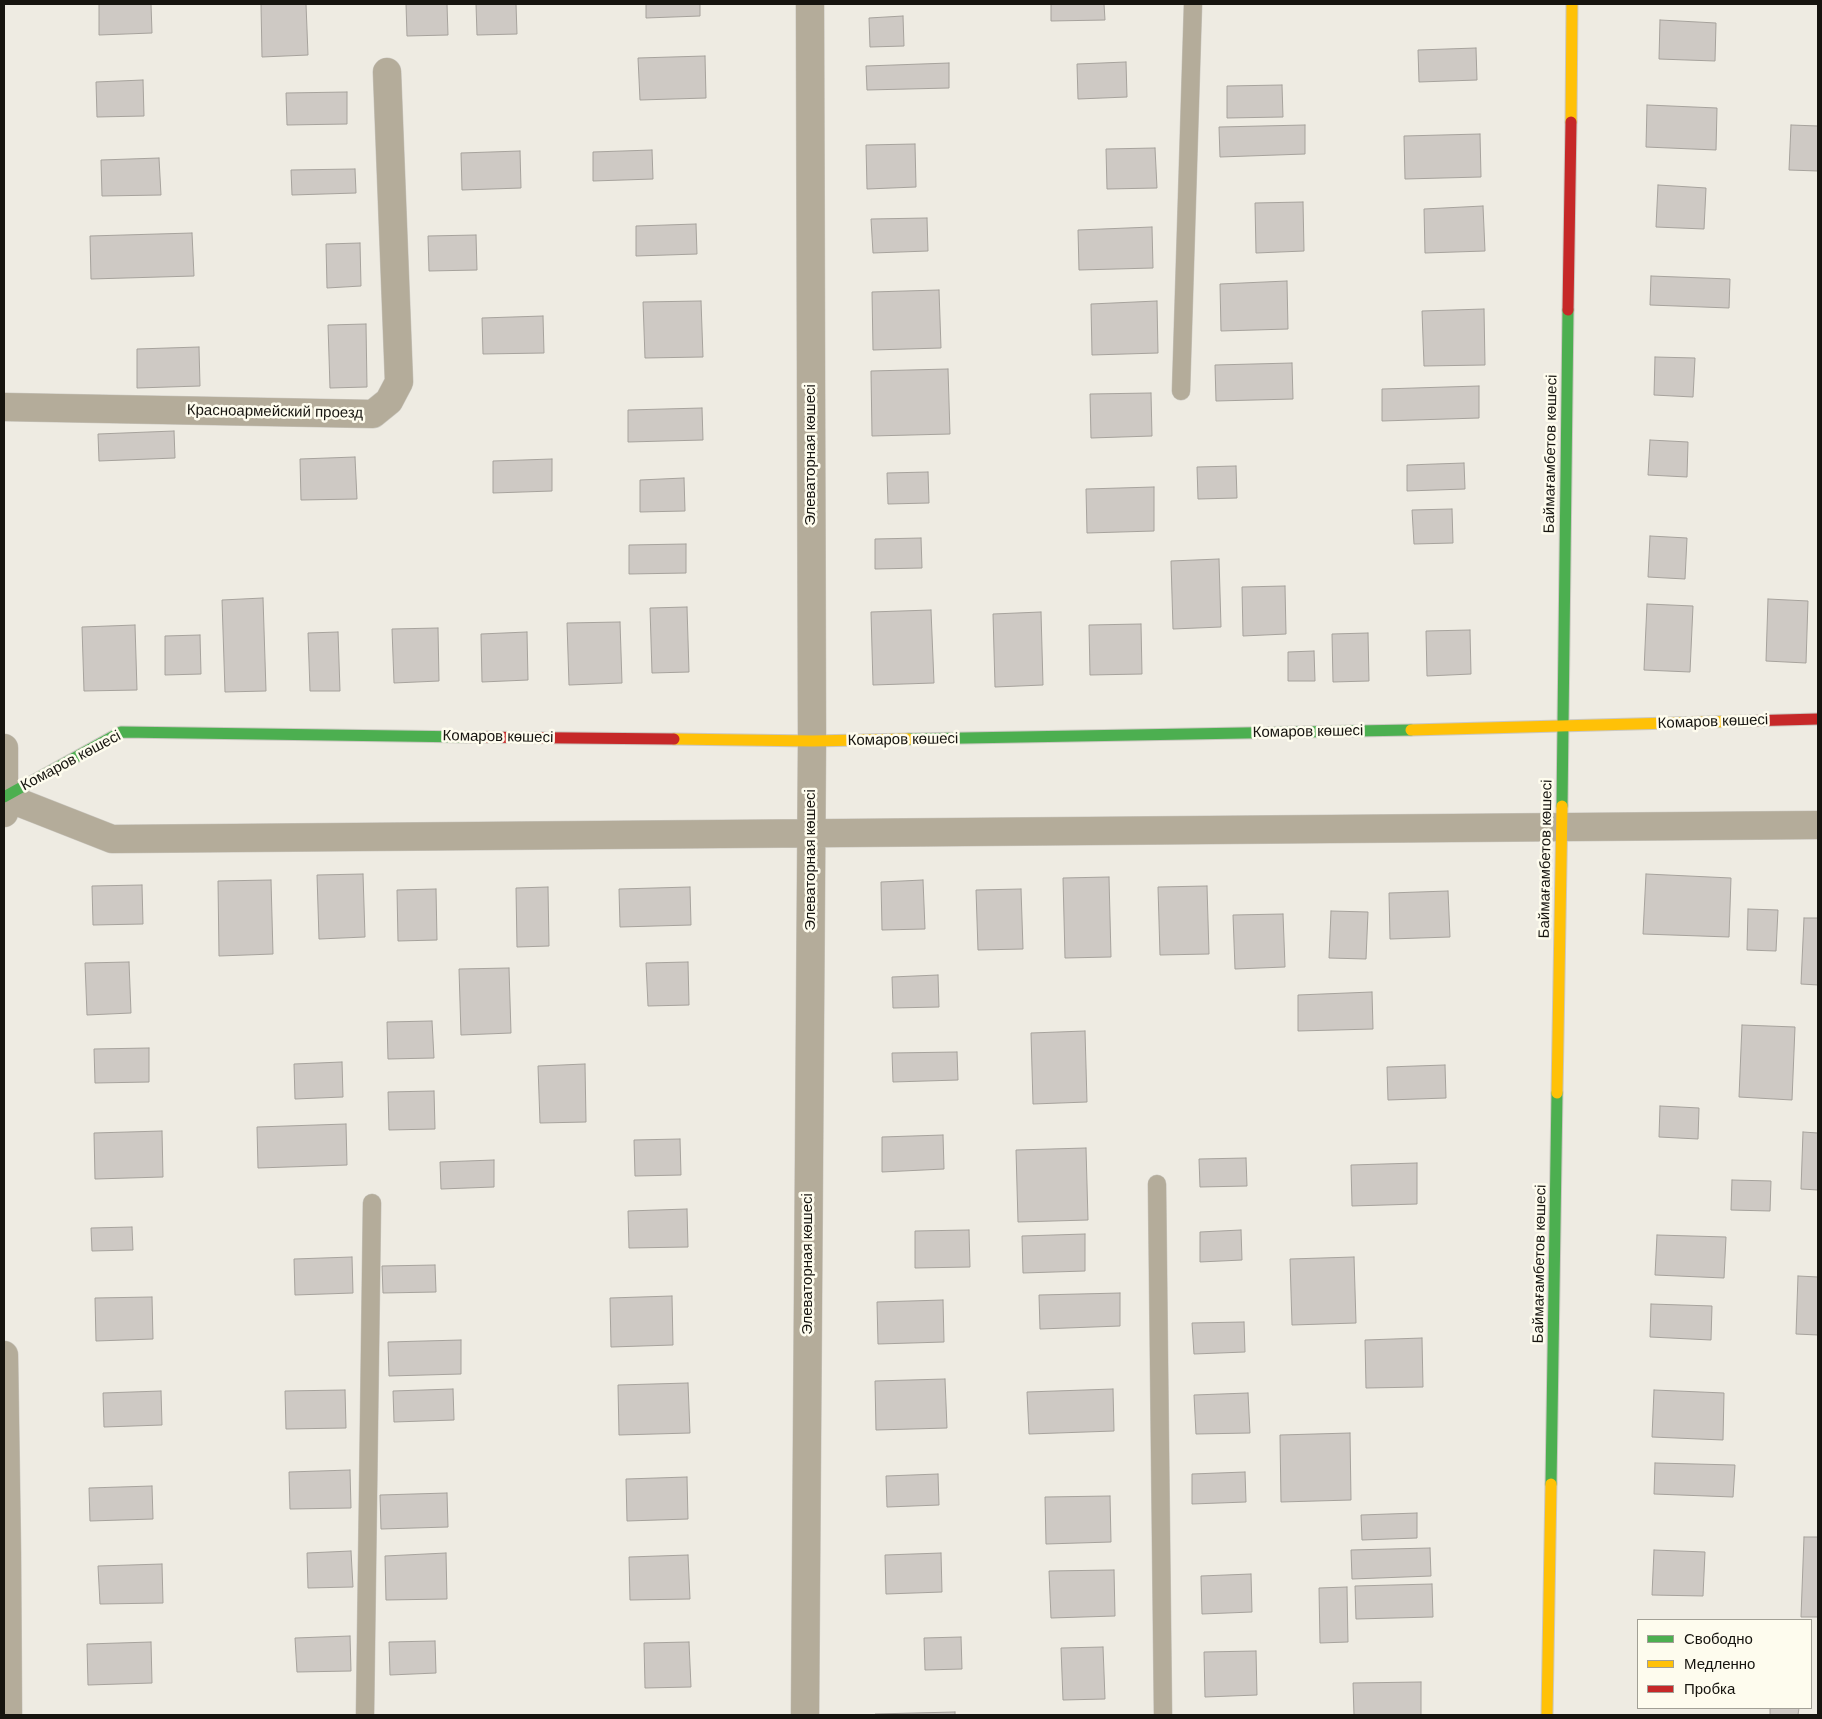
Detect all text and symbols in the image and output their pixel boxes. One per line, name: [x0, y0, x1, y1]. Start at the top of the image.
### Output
street label: Баймағамбетов көшесі: [1541, 374, 1561, 534]
street label: Элеваторная көшесі: [802, 384, 820, 526]
street label: Красноармейский проезд: [187, 401, 363, 423]
street label: Комаров көшесі: [1657, 711, 1769, 733]
street label: Комаров көшесі: [1253, 722, 1363, 742]
street label: Комаров көшесі: [18, 727, 124, 795]
street label: Комаров көшесі: [443, 727, 553, 747]
street label: Комаров көшесі: [848, 730, 958, 750]
street label: Баймағамбетов көшесі: [1536, 779, 1556, 939]
street label: Элеваторная көшесі: [802, 789, 820, 931]
street label: Баймағамбетов көшесі: [1530, 1184, 1550, 1344]
street label: Элеваторная көшесі: [799, 1193, 817, 1335]
legend: [1637, 1619, 1812, 1709]
text: Свободно: [1684, 1630, 1753, 1647]
text: Медленно: [1684, 1655, 1755, 1672]
text: Пробка: [1684, 1680, 1735, 1697]

